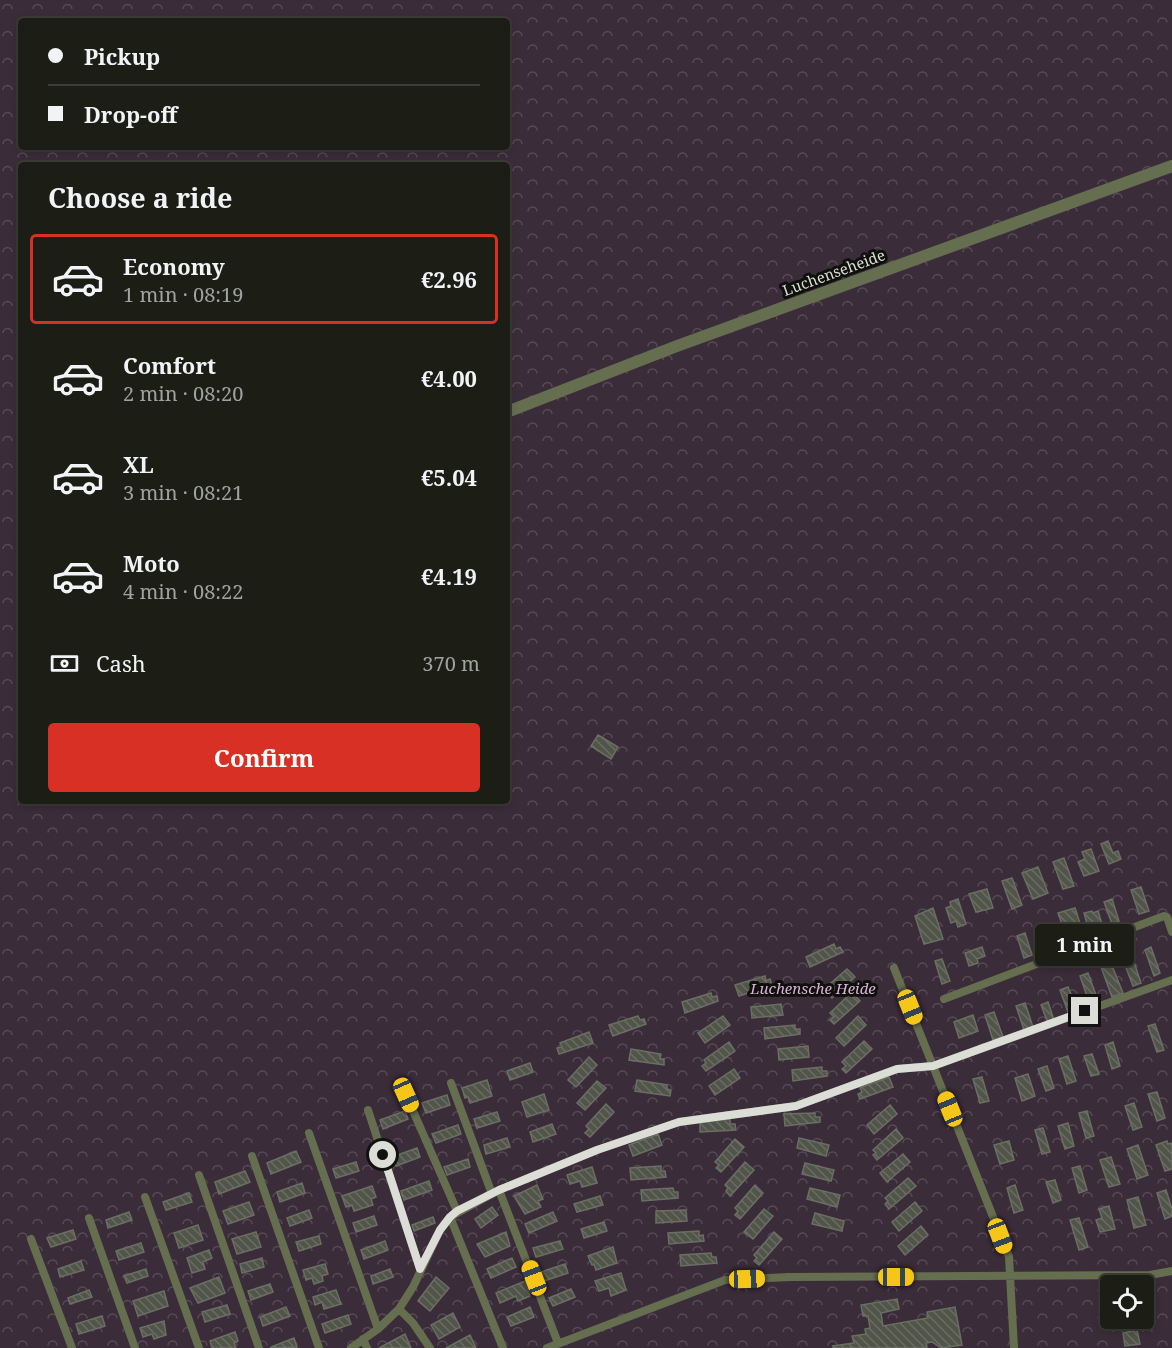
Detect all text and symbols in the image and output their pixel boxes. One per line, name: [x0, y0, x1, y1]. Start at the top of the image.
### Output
text: Pickup: [84, 41, 160, 71]
text: Drop-off: [84, 99, 177, 129]
text: Choose a ride: [48, 179, 233, 216]
street label: Luchenseheide: [780, 244, 888, 300]
text: Economy: [123, 251, 225, 281]
icon: car: [51, 252, 105, 306]
text: €2.96: [421, 264, 477, 294]
text: 1 min · 08:19: [123, 281, 243, 308]
text: Comfort: [123, 350, 216, 380]
icon: car: [51, 351, 105, 405]
text: €4.00: [421, 363, 477, 393]
text: 2 min · 08:20: [123, 380, 243, 407]
text: XL: [123, 449, 154, 479]
icon: car: [51, 450, 105, 504]
text: €5.04: [421, 462, 477, 492]
text: 3 min · 08:21: [123, 479, 243, 506]
text: Moto: [123, 548, 180, 578]
icon: car: [51, 549, 105, 603]
text: €4.19: [421, 561, 477, 591]
text: 4 min · 08:22: [123, 578, 243, 605]
icon: cash: [48, 647, 81, 680]
text: Cash: [96, 648, 146, 678]
text: 370 m: [422, 650, 480, 677]
button: Confirm: [48, 723, 480, 792]
callout: 1 min: [1036, 924, 1134, 966]
text: 1 min: [1056, 931, 1113, 958]
park label: Luchensche Heide: [749, 978, 876, 998]
car: [895, 987, 925, 1027]
route end: [1071, 997, 1098, 1024]
car: [390, 1075, 422, 1115]
car: [935, 1089, 965, 1129]
route start: [369, 1141, 396, 1168]
car: [985, 1216, 1015, 1256]
car: [519, 1258, 549, 1298]
car: [878, 1268, 914, 1286]
car: [729, 1269, 765, 1289]
map controls: [1100, 1275, 1154, 1329]
button: locate: [1100, 1275, 1154, 1329]

